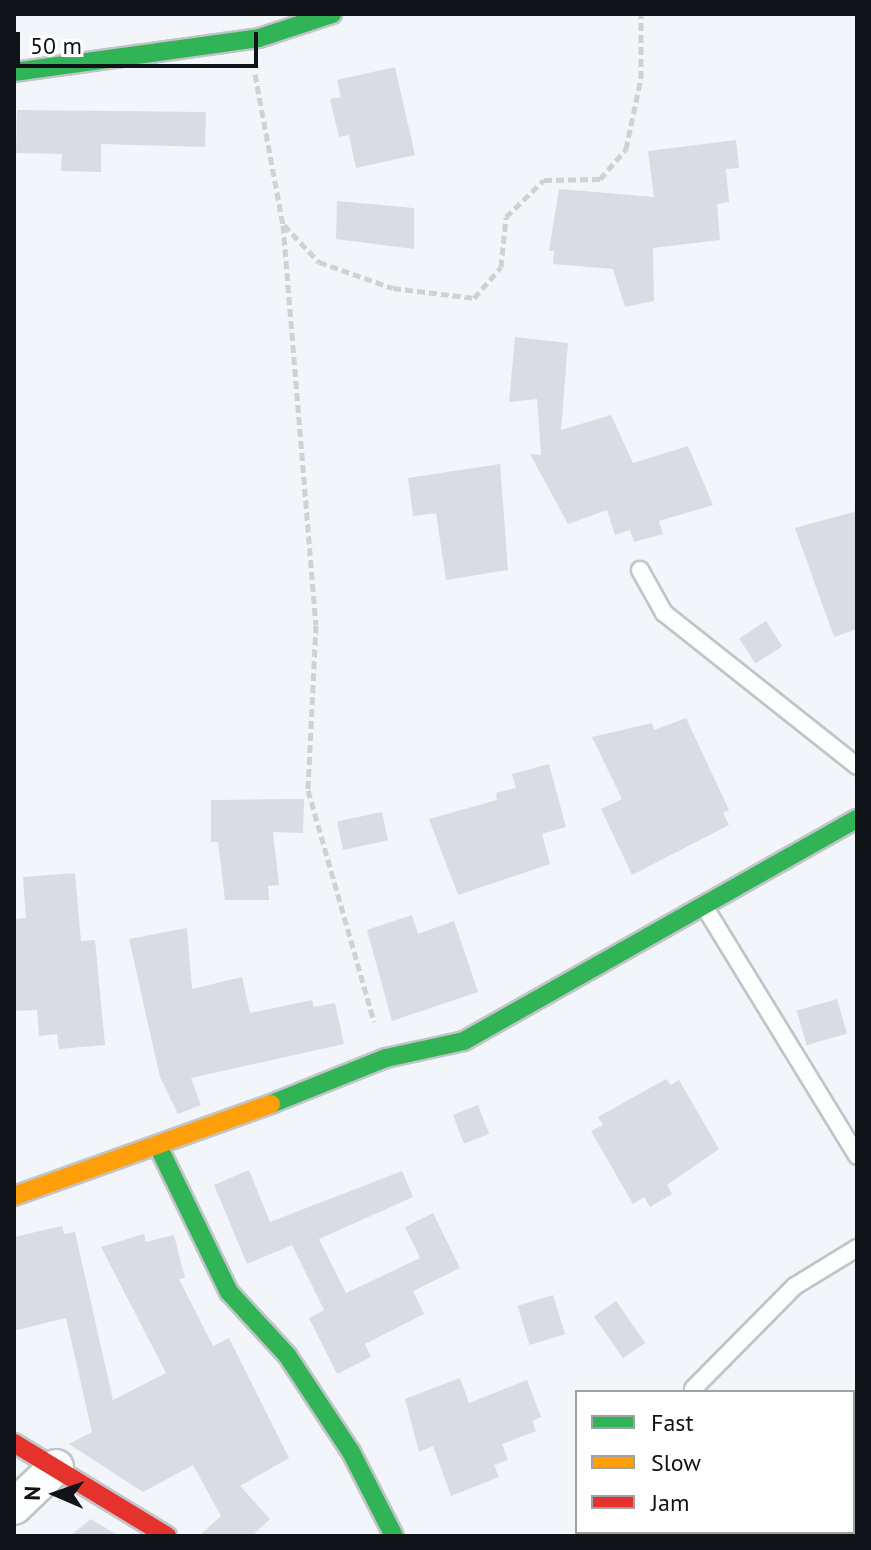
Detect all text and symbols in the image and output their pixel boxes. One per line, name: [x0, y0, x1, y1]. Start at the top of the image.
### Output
scale bar: [20, 16, 262, 66]
text: 50 m: [30, 30, 82, 61]
legend: [575, 1390, 855, 1534]
text: Fast: [651, 1407, 694, 1438]
text: Slow: [651, 1447, 701, 1478]
north arrow: [16, 1454, 96, 1534]
text: N: [18, 1485, 46, 1501]
text: Jam: [651, 1487, 689, 1518]

